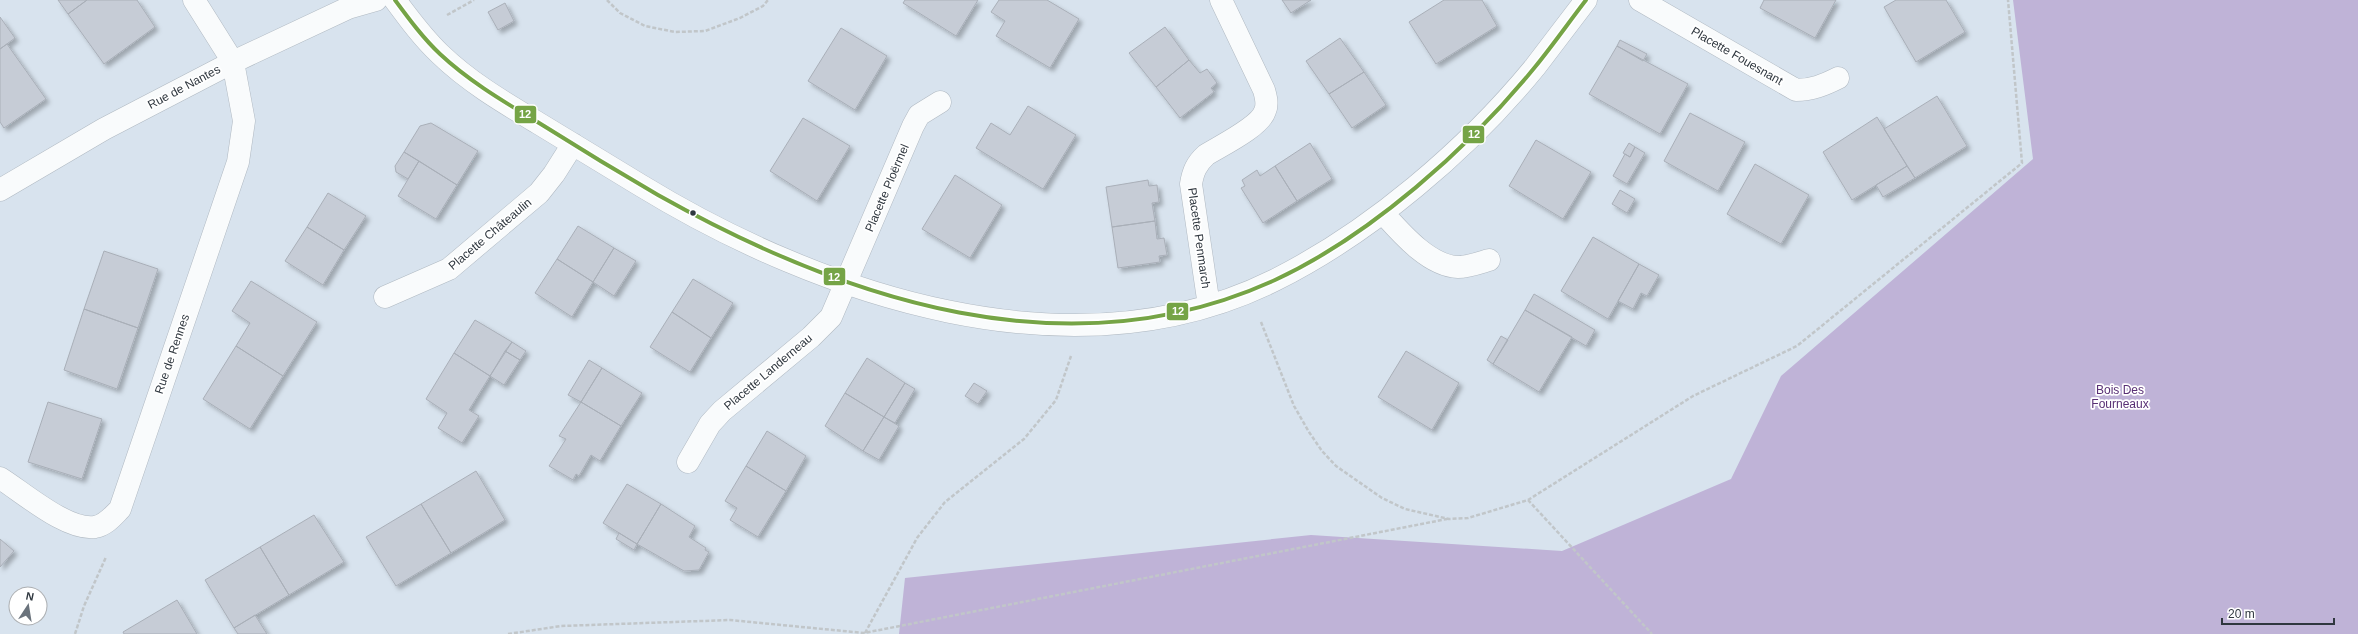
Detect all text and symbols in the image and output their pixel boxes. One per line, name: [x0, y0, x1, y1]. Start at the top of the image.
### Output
street label: Placette Fouesnant: [1689, 24, 1786, 88]
street label: Rue de Nantes: [145, 62, 223, 112]
line badge: 12: [514, 105, 537, 124]
text: 12: [519, 108, 531, 120]
line badge: 12: [1462, 125, 1485, 144]
text: 12: [1468, 128, 1480, 140]
street label: Placette Ploërmel: [862, 142, 912, 234]
street label: Placette Penmarch: [1185, 187, 1213, 289]
street label: Placette Châteaulin: [446, 195, 534, 273]
unlabelled marker: [688, 208, 698, 218]
line badge: 12: [823, 267, 846, 286]
text: 12: [828, 271, 840, 283]
line badge: 12: [1166, 302, 1189, 321]
text: 12: [1172, 305, 1184, 317]
street label: Rue de Rennes: [152, 312, 192, 396]
street label: Placette Landerneau: [721, 331, 815, 413]
park label: Bois Des Fourneaux: [2091, 383, 2149, 411]
north arrow: [8, 586, 48, 626]
text: N: [25, 590, 35, 603]
scale bar: [2222, 600, 2334, 626]
text: 20 m: [2228, 607, 2255, 621]

